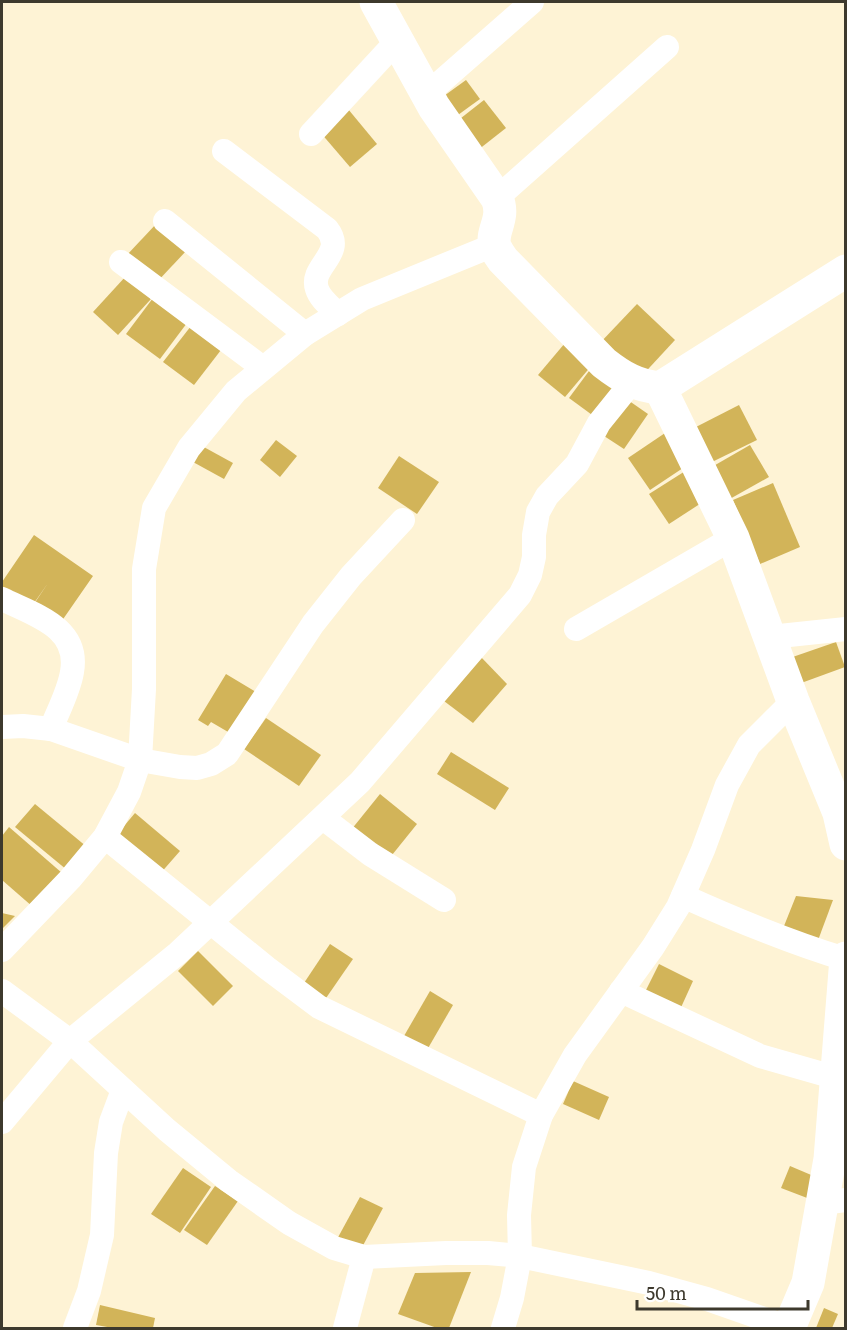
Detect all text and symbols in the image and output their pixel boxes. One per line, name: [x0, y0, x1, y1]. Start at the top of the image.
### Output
scale bar: [637, 1273, 808, 1311]
text: 50 m: [646, 1279, 687, 1306]

